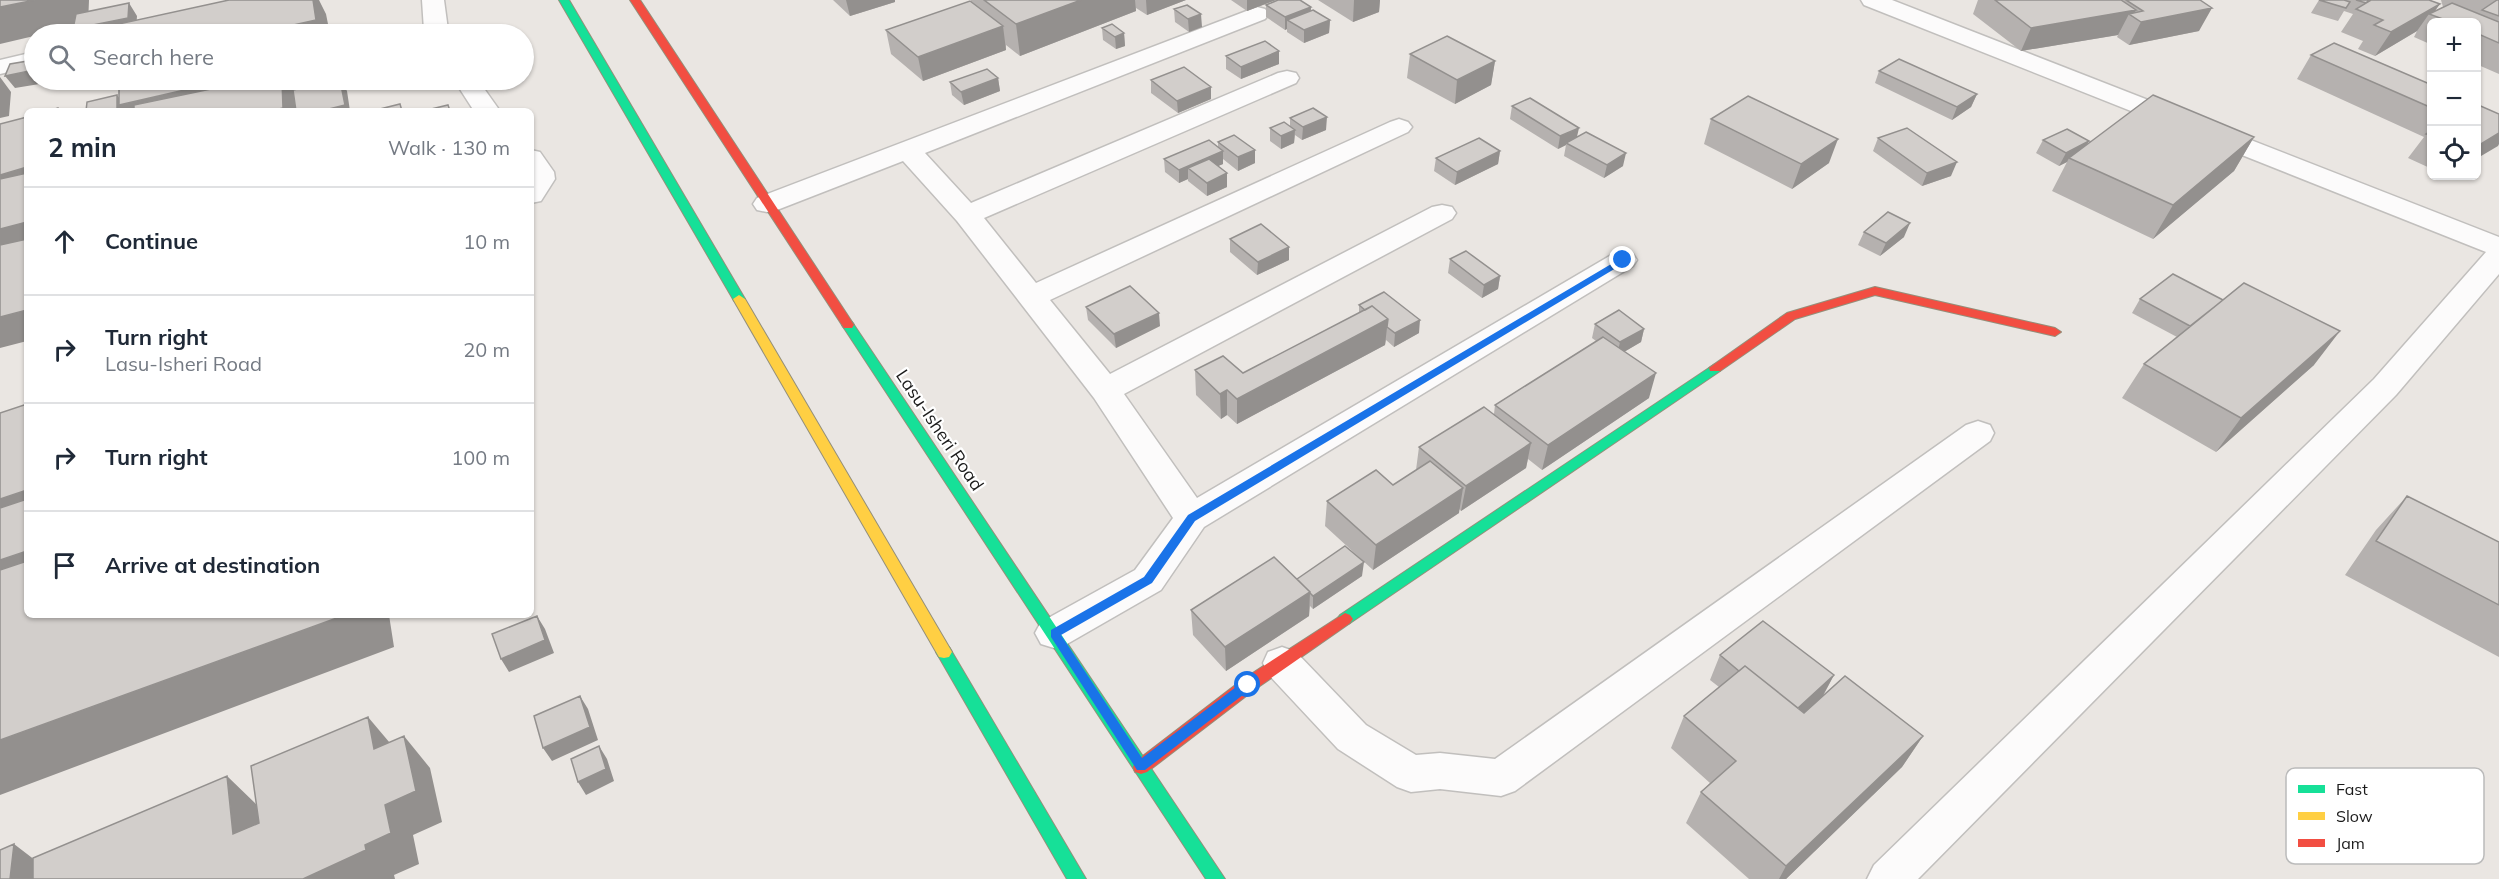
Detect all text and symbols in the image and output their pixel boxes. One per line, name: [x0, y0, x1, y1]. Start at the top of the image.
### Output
map controls: [2427, 18, 2481, 180]
button: +: [2427, 18, 2481, 72]
search box: [24, 24, 534, 90]
icon: search: [45, 41, 78, 74]
text: Search here: [93, 43, 214, 71]
button: −: [2427, 72, 2481, 126]
button: locate: [2427, 126, 2481, 180]
text: 2 min: [48, 131, 117, 164]
text: Walk · 130 m: [388, 135, 510, 160]
icon: ahead: [48, 225, 81, 258]
text: Continue: [105, 227, 198, 255]
text: 10 m: [463, 229, 510, 254]
route end: [1609, 246, 1635, 272]
text: Turn right: [105, 323, 208, 351]
icon: right: [48, 333, 81, 366]
text: 20 m: [463, 337, 510, 362]
text: Lasu-Isheri Road: [105, 351, 262, 376]
street label: Lasu-Isheri Road: [891, 365, 989, 495]
icon: right: [48, 441, 81, 474]
text: Turn right: [105, 443, 208, 471]
text: 100 m: [451, 445, 510, 470]
icon: arrive: [48, 549, 81, 582]
text: Arrive at destination: [105, 551, 320, 579]
route start: [1234, 671, 1260, 697]
legend: [2286, 768, 2484, 864]
text: Fast: [2336, 779, 2368, 799]
text: Slow: [2336, 806, 2373, 826]
text: Jam: [2336, 833, 2365, 853]

